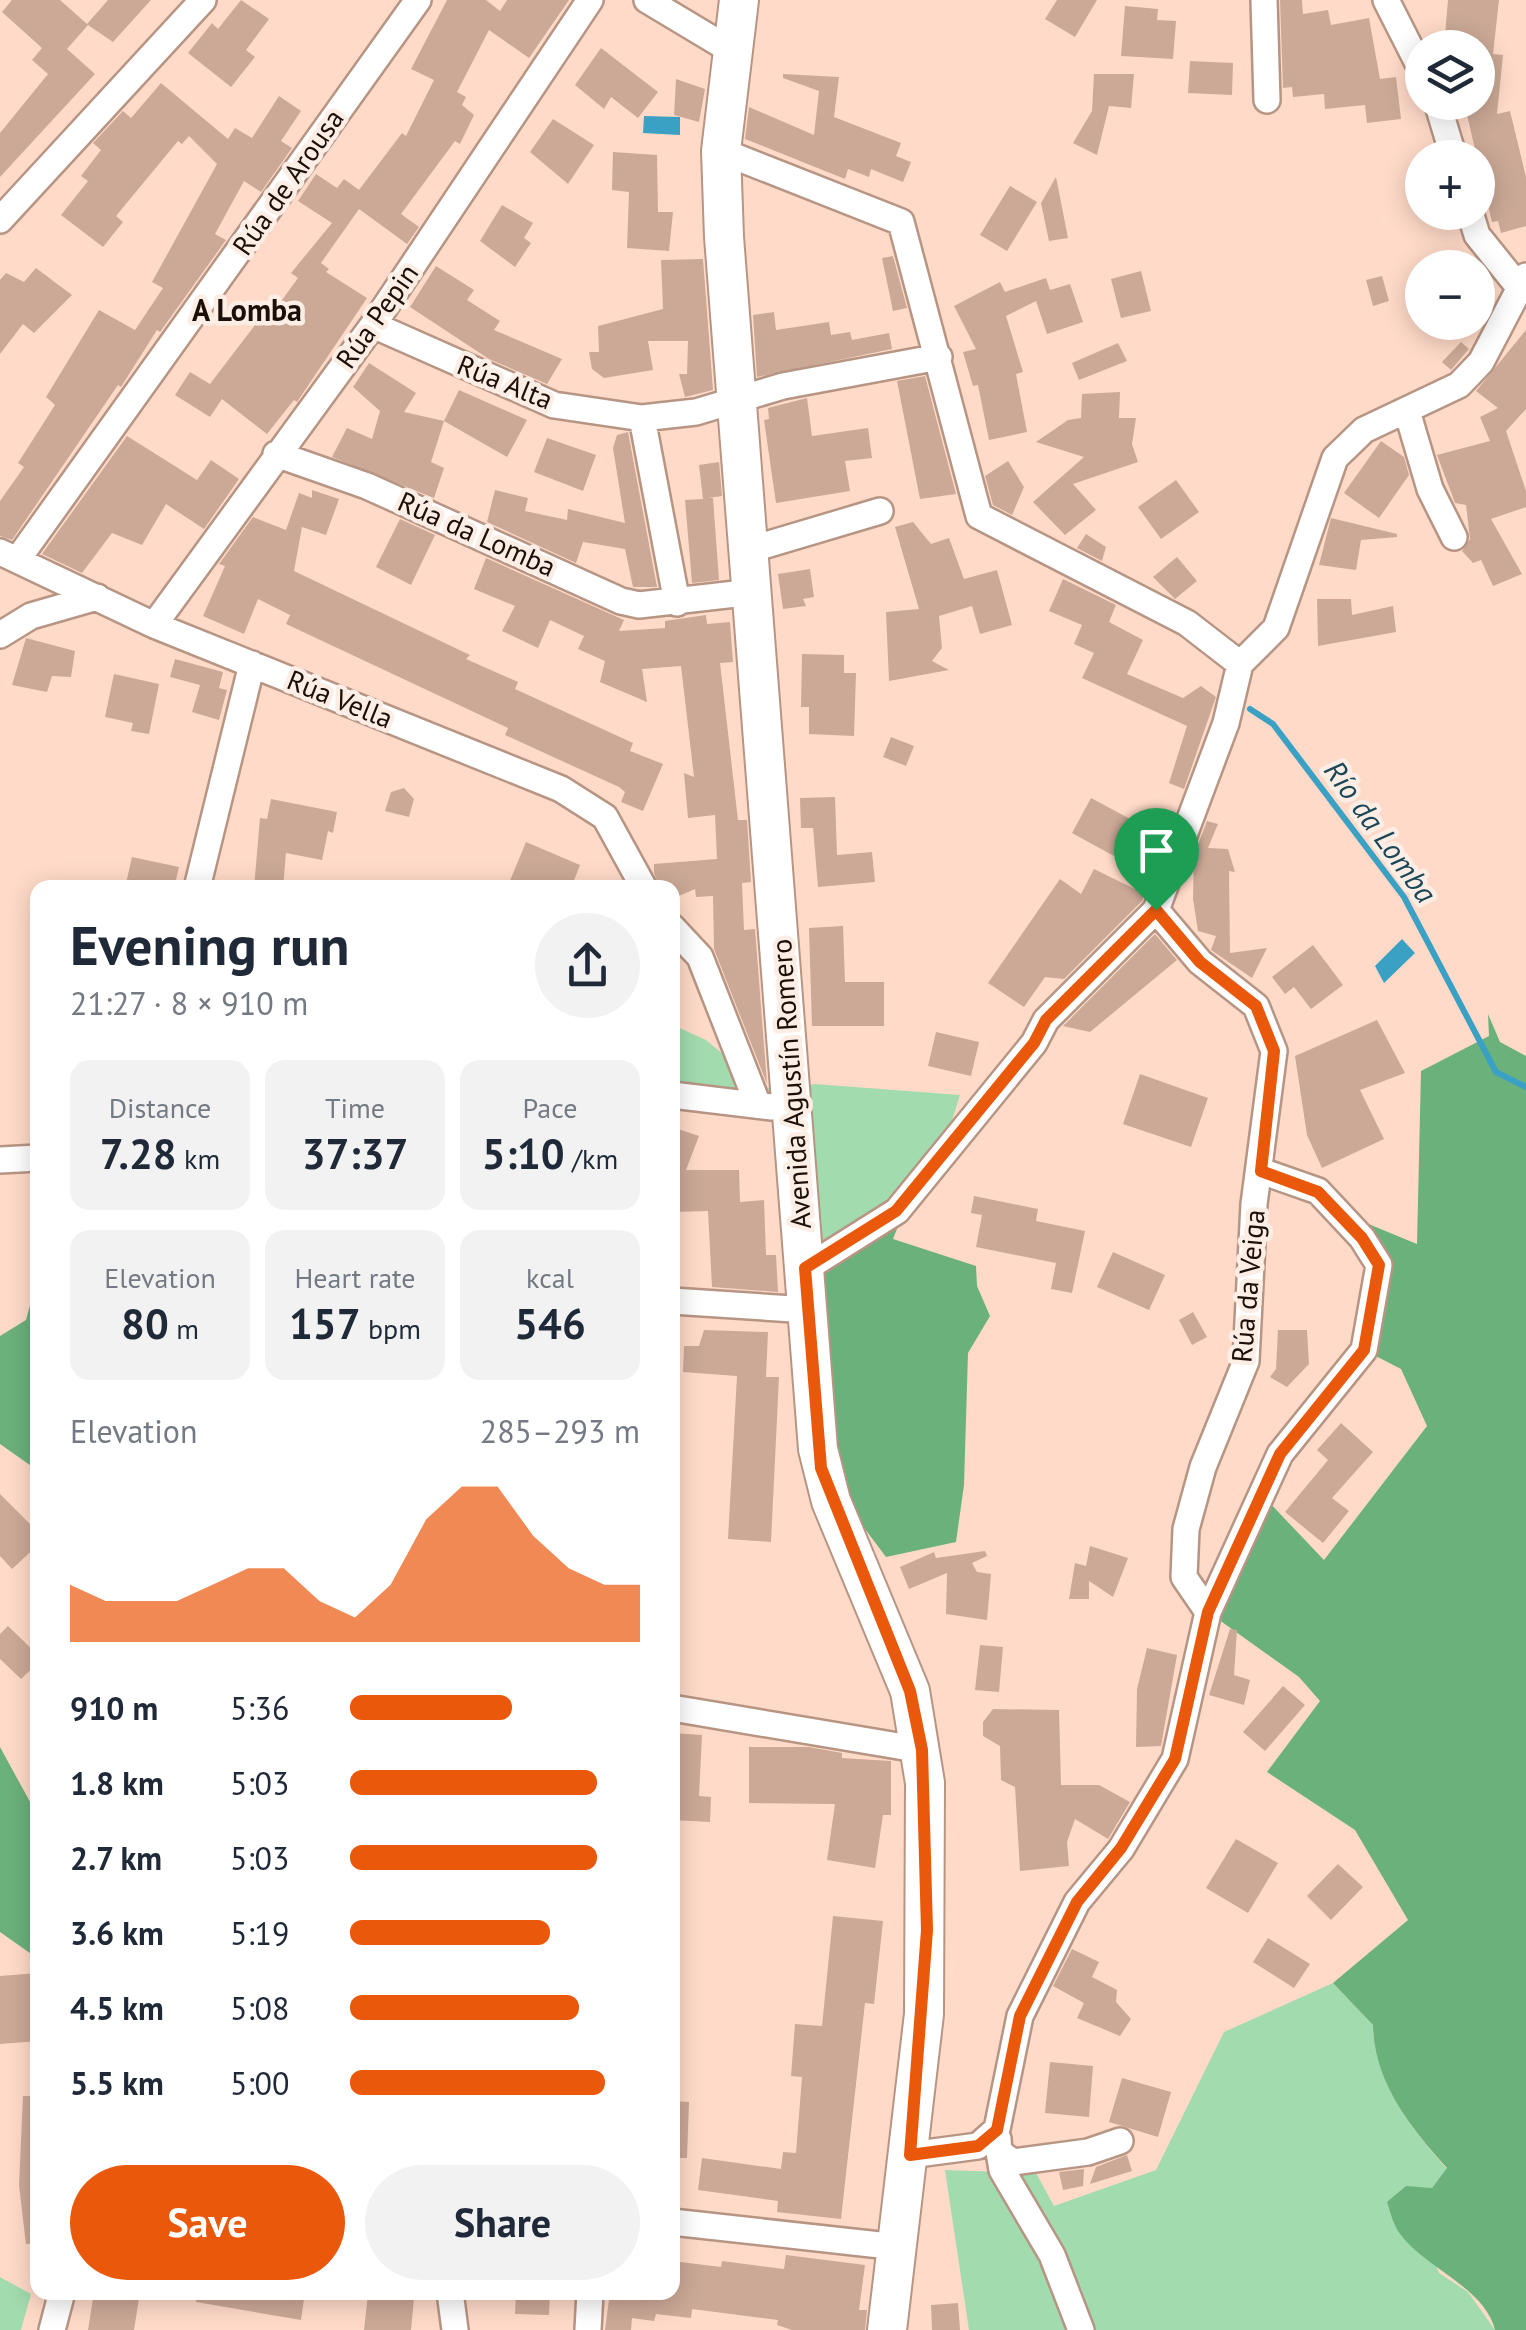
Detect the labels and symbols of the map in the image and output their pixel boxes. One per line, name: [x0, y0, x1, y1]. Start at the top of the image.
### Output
street label: Rúa de Arousa: [224, 101, 352, 262]
street label: Rúa Pepin: [327, 256, 426, 375]
district label: A Lomba: [192, 290, 302, 329]
street label: Rúa Alta: [452, 346, 558, 417]
street label: Rúa da Lomba: [393, 482, 562, 585]
street label: Rúa Vella: [282, 661, 398, 736]
water label: Río da Lomba: [1316, 752, 1446, 910]
pin: [1114, 808, 1199, 911]
street label: Avenida Agustín Romero: [762, 938, 819, 1230]
street label: Rúa da Veiga: [1222, 1208, 1273, 1364]

